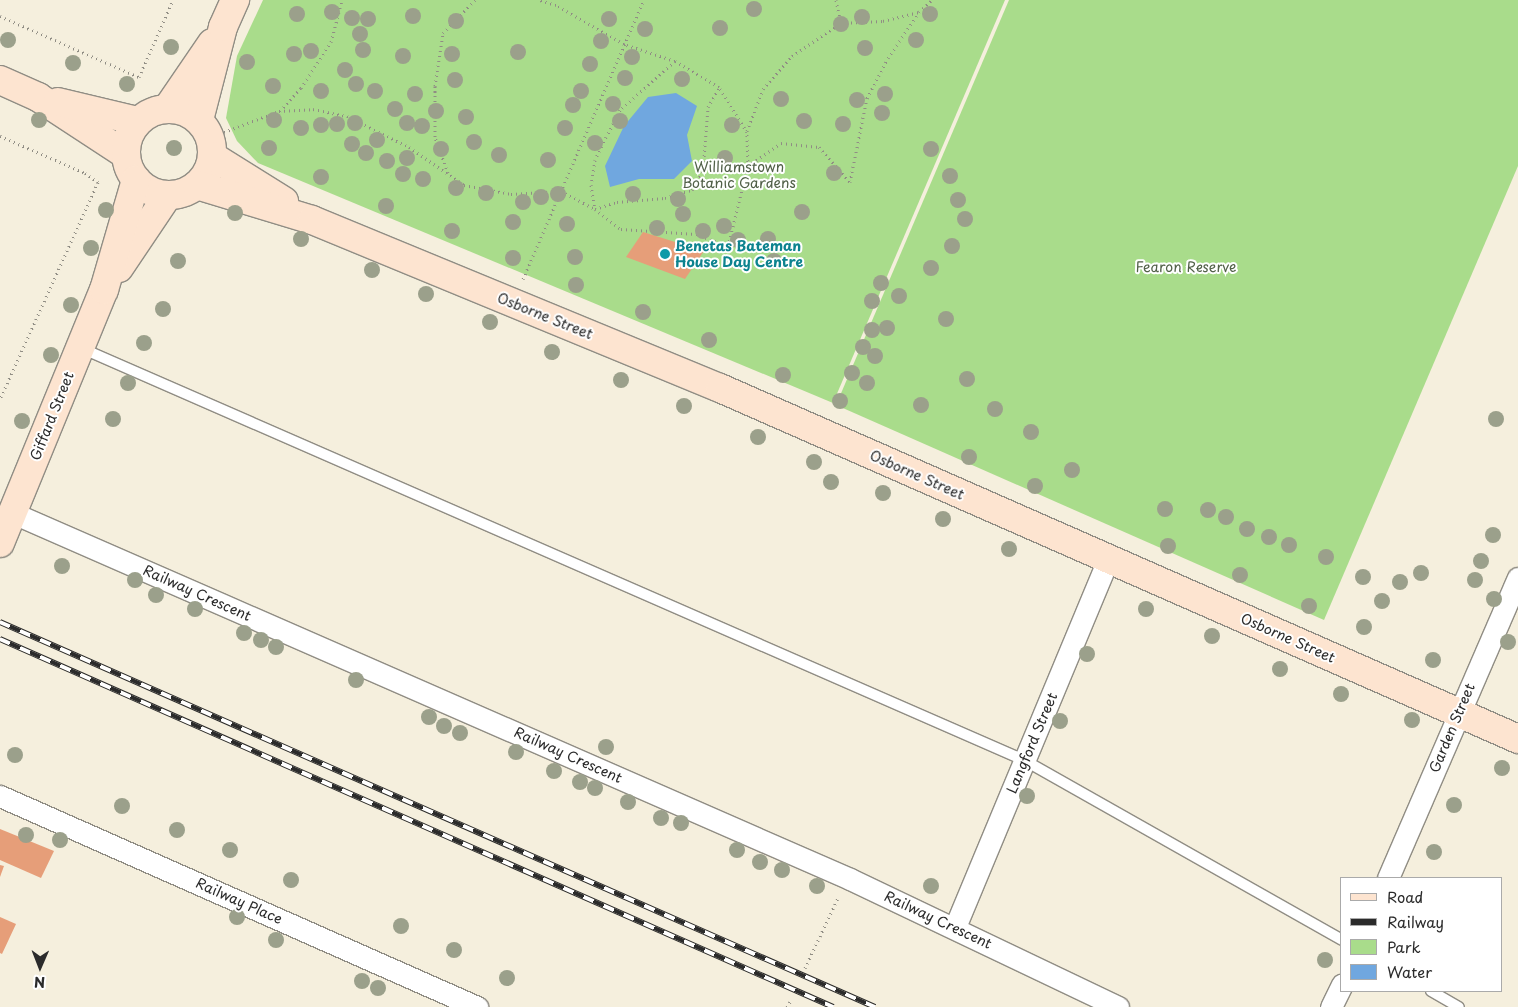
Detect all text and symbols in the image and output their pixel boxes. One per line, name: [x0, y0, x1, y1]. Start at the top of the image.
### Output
park label: Williamstown Botanic Gardens: [683, 159, 795, 192]
place label: Benetas Bateman House Day Centre: [675, 238, 803, 270]
marker: Benetas Bateman House Day Centre: [659, 248, 671, 260]
park label: Fearon Reserve: [1135, 259, 1237, 275]
street label: Osborne Street: [494, 289, 596, 343]
street label: Giffard Street: [26, 369, 78, 463]
street label: Osborne Street: [867, 447, 967, 503]
street label: Railway Crescent: [140, 562, 254, 624]
street label: Osborne Street: [1238, 610, 1338, 666]
street label: Garden Street: [1426, 681, 1478, 775]
street label: Langford Street: [1003, 690, 1061, 796]
street label: Railway Crescent: [511, 724, 625, 786]
street label: Railway Place: [193, 874, 285, 928]
legend: [1340, 877, 1503, 992]
text: Road: [1387, 885, 1423, 908]
street label: Railway Crescent: [882, 888, 994, 952]
text: Railway: [1387, 910, 1444, 933]
text: Park: [1387, 935, 1421, 958]
north arrow: [15, 942, 65, 992]
text: Water: [1387, 960, 1432, 983]
text: N: [34, 972, 45, 993]

